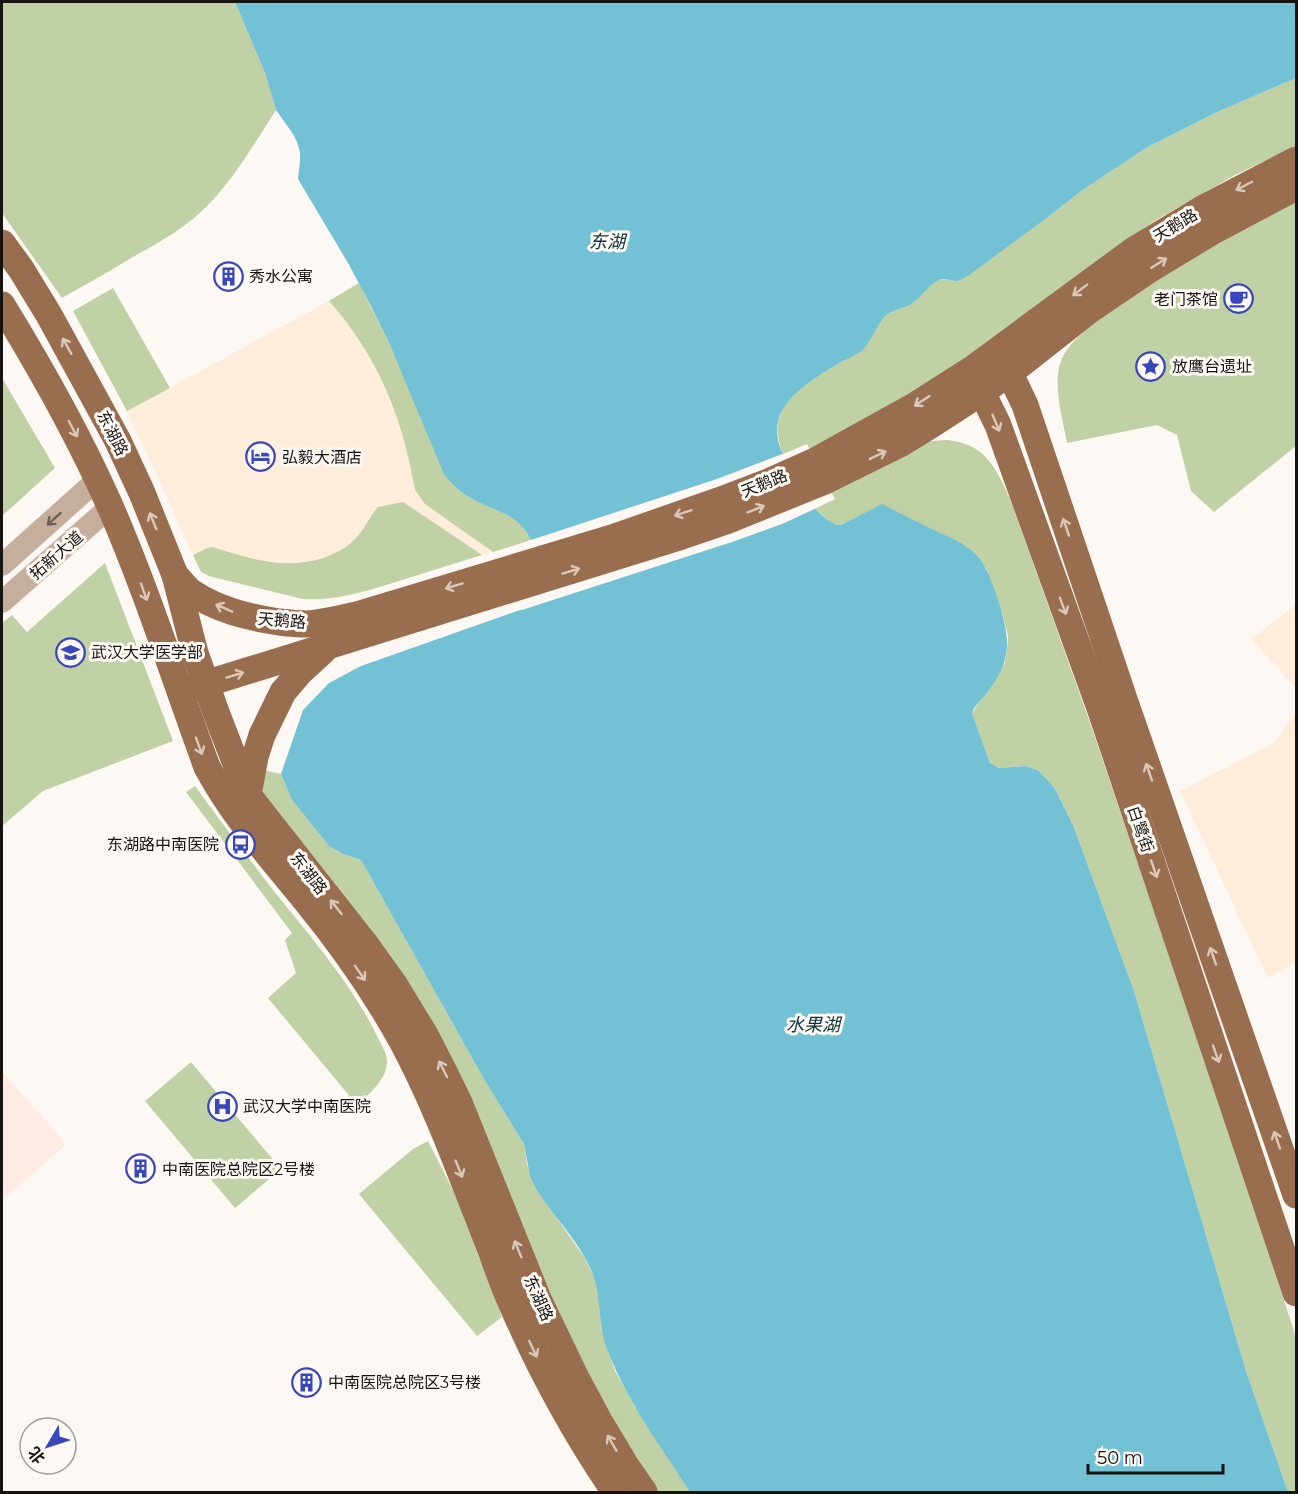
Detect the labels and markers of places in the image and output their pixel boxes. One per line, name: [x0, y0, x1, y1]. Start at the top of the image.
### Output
building icon: 秀水公寓: [212, 260, 244, 292]
place label: 秀水公寓: [249, 267, 313, 286]
cafe icon: 老门茶馆: [1223, 283, 1255, 315]
place label: 老门茶馆: [1154, 290, 1218, 309]
place icon: 放鹰台遗址: [1135, 350, 1167, 382]
place label: 放鹰台遗址: [1172, 357, 1252, 376]
hotel icon: 弘毅大酒店: [245, 441, 277, 473]
place label: 弘毅大酒店: [282, 448, 362, 467]
school or university icon: 武汉大学医学部: [54, 636, 86, 668]
place label: 武汉大学医学部: [91, 643, 203, 662]
bus stop icon: 东湖路中南医院: [224, 828, 256, 860]
place label: 东湖路中南医院: [107, 835, 219, 854]
hospital icon: 武汉大学中南医院: [206, 1090, 238, 1122]
place label: 武汉大学中南医院: [243, 1097, 371, 1116]
building icon: 中南医院总院区2号楼: [125, 1153, 157, 1185]
place label: 中南医院总院区2号楼: [162, 1160, 315, 1179]
building icon: 中南医院总院区3号楼: [291, 1366, 323, 1398]
place label: 中南医院总院区3号楼: [328, 1373, 481, 1392]

